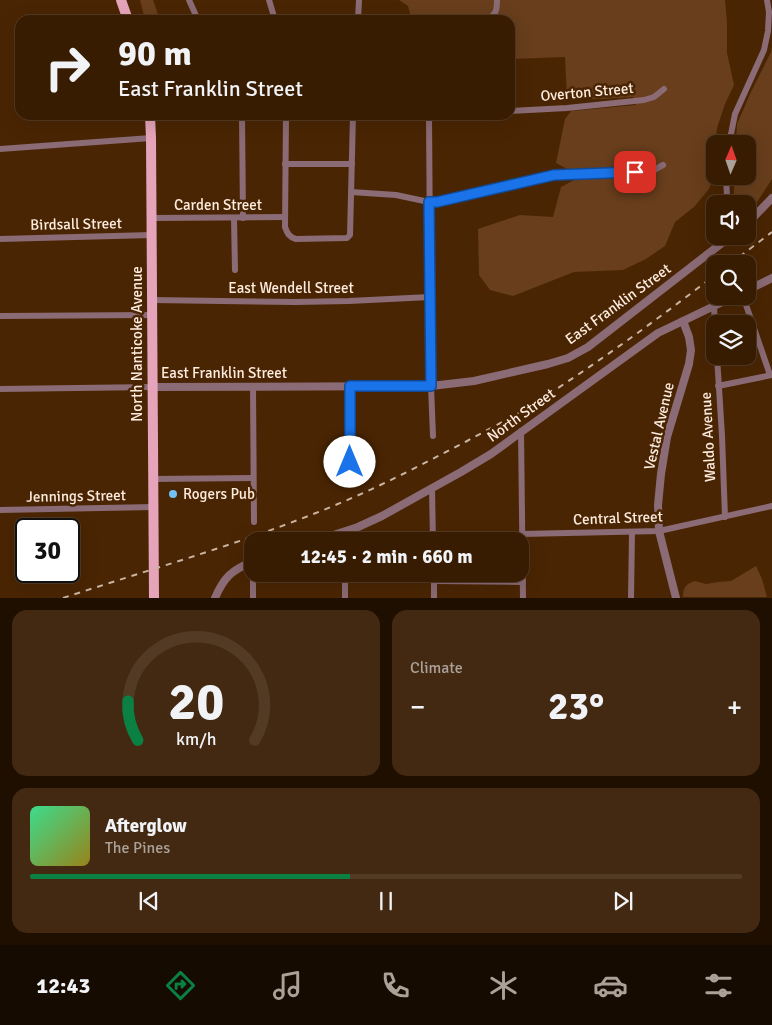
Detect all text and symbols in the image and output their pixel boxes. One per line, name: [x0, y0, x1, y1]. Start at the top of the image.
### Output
text: 90 m: [118, 32, 192, 75]
icon: right: [35, 35, 100, 100]
text: East Franklin Street: [118, 75, 303, 102]
street label: Overton Street: [540, 79, 634, 105]
north arrow: [706, 135, 756, 185]
map controls: [706, 135, 756, 365]
pin: [614, 151, 656, 193]
icon: arrive: [621, 158, 649, 186]
button: sound: [706, 195, 756, 245]
street label: Carden Street: [174, 196, 262, 214]
street label: Birdsall Street: [30, 214, 122, 234]
button: search: [706, 255, 756, 305]
street label: East Franklin Street: [562, 260, 674, 348]
street label: North Nanticoke Avenue: [128, 266, 146, 422]
street label: East Wendell Street: [228, 279, 354, 297]
button: layers: [706, 315, 756, 365]
street label: East Franklin Street: [161, 364, 287, 382]
street label: Vestal Avenue: [640, 380, 678, 472]
street label: North Street: [484, 384, 558, 446]
street label: Waldo Avenue: [697, 392, 719, 482]
position arrow: [323, 435, 375, 487]
place label: Rogers Pub: [183, 485, 255, 503]
street label: Jennings Street: [26, 486, 126, 506]
marker: Rogers Pub: [167, 488, 179, 500]
street label: Central Street: [573, 507, 663, 529]
speed limit sign: 30: [15, 518, 80, 583]
text: 12:45 · 2 min · 660 m: [300, 545, 473, 569]
text: Climate: [410, 658, 463, 678]
text: 20: [168, 670, 224, 734]
text: 23°: [548, 683, 604, 730]
text: −: [410, 690, 425, 724]
text: +: [727, 690, 742, 724]
text: km/h: [176, 728, 216, 750]
text: Afterglow: [105, 814, 187, 838]
text: The Pines: [105, 838, 170, 858]
icon: previous: [135, 887, 163, 915]
icon: pause: [372, 887, 400, 915]
icon: next: [609, 887, 637, 915]
icon: directions: [163, 968, 198, 1003]
icon: music: [270, 968, 305, 1003]
icon: phone: [378, 968, 413, 1003]
icon: climate: [486, 968, 521, 1003]
icon: car: [593, 968, 628, 1003]
icon: filters: [701, 968, 736, 1003]
text: 12:43: [36, 972, 90, 999]

